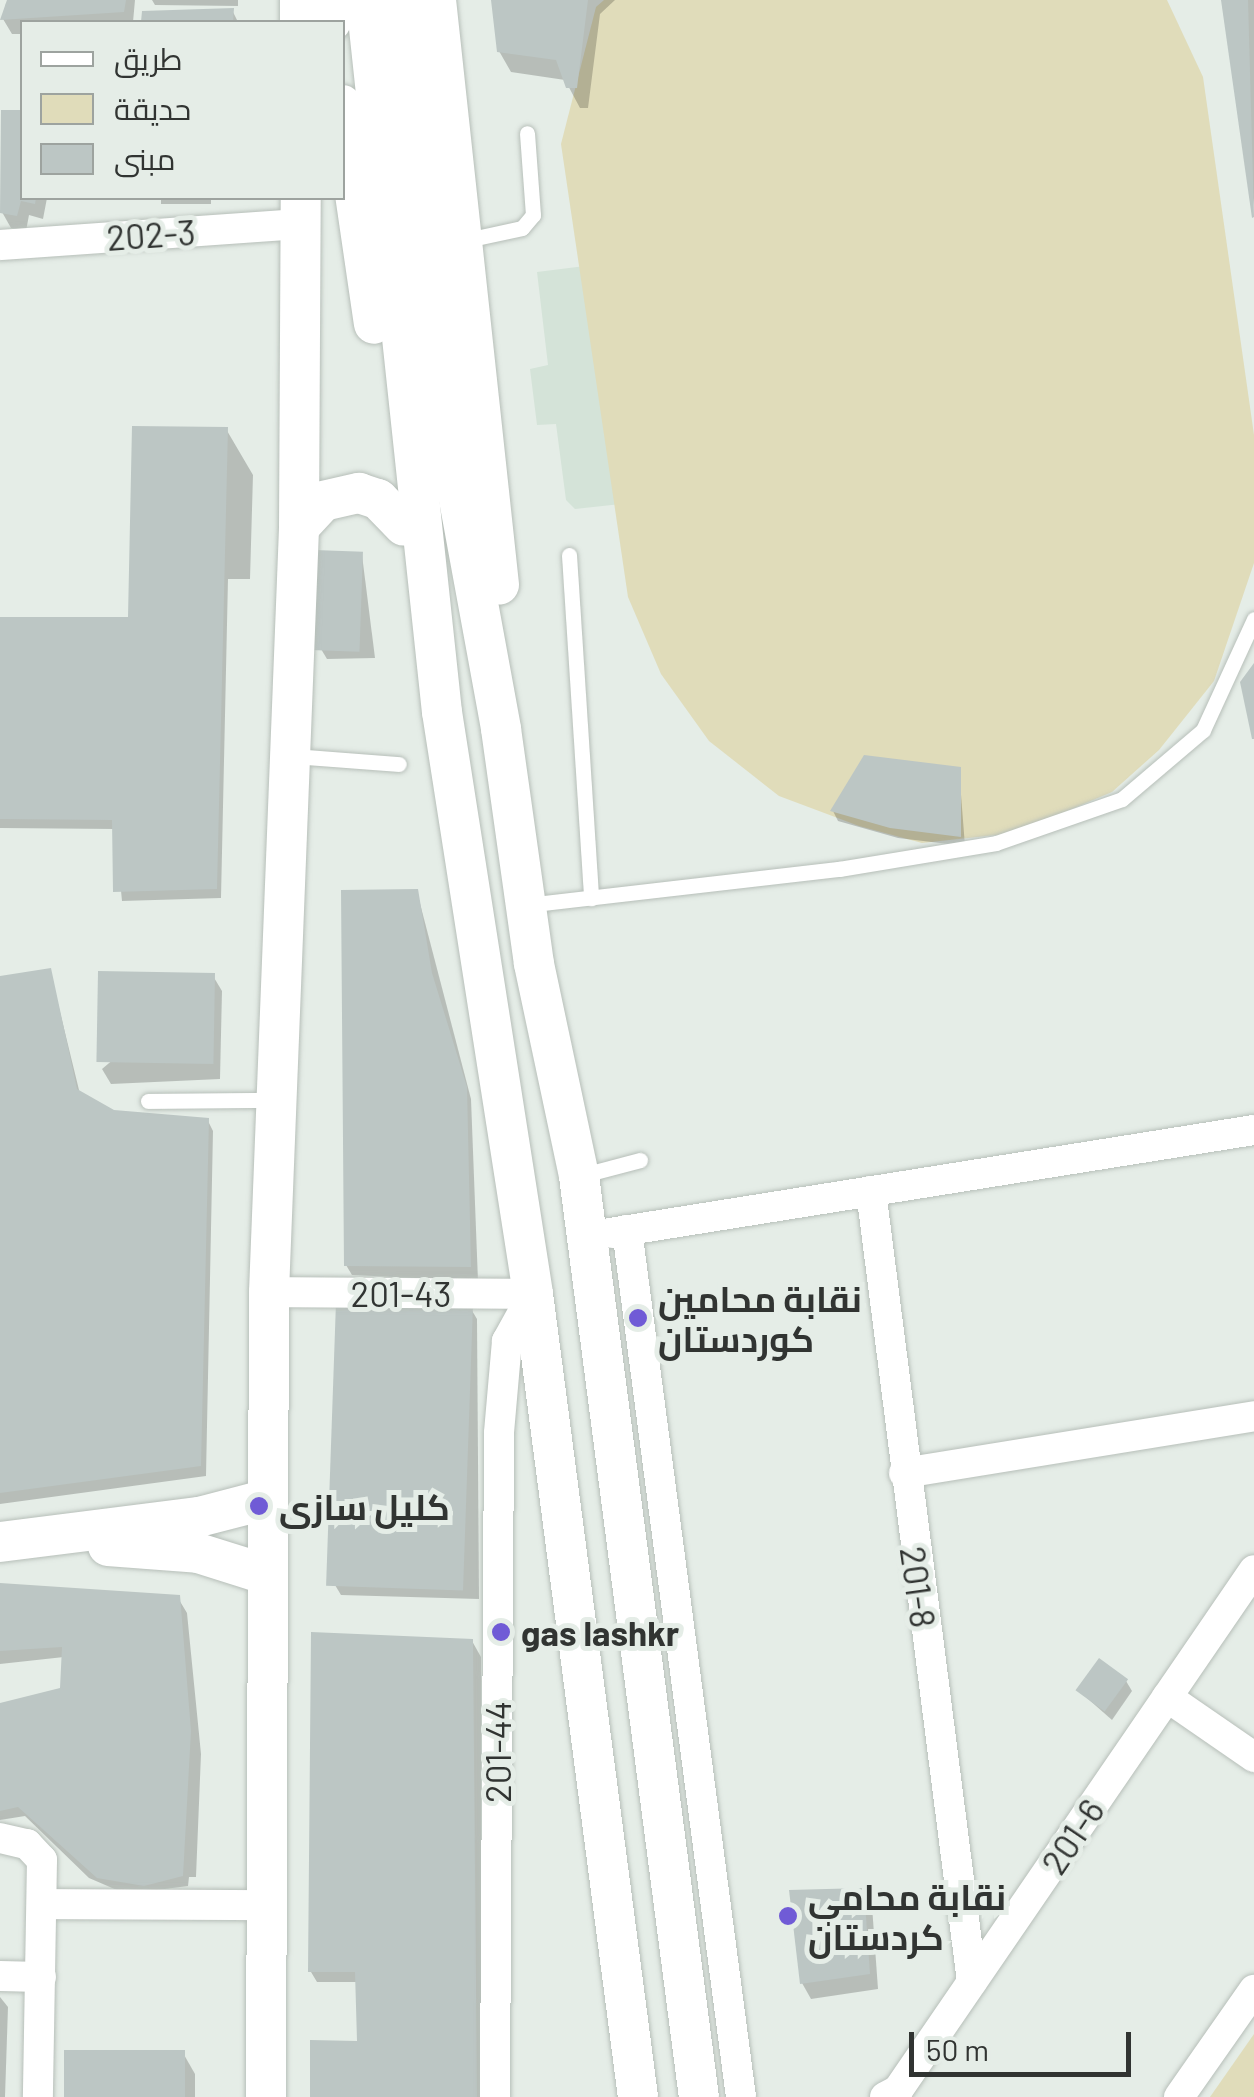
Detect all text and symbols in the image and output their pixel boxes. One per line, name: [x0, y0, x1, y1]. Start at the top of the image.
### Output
legend: [20, 20, 345, 200]
text: طريق: [114, 40, 183, 76]
text: حديقة: [114, 90, 191, 126]
text: مبنى: [114, 140, 175, 176]
street label: 202-3: [105, 210, 197, 258]
street label: 201-43: [351, 1272, 451, 1314]
place label: نقابة محامين كوردستان: [658, 1277, 862, 1359]
marker: نقابة محامين كوردستان: [627, 1307, 649, 1329]
place label: کلیل سازی: [279, 1485, 450, 1527]
marker: کلیل سازی: [248, 1495, 270, 1517]
street label: 201-8: [893, 1544, 945, 1630]
place label: gas lashkr: [521, 1611, 679, 1653]
marker: gas lashkr: [490, 1621, 512, 1643]
street label: 201-44: [476, 1701, 518, 1803]
street label: 201-6: [1032, 1790, 1112, 1882]
place label: نقابة محامي كردستان: [808, 1875, 1006, 1957]
marker: نقابة محامي كردستان: [777, 1905, 799, 1927]
scale bar: [914, 2012, 1136, 2074]
text: 50 m: [926, 2031, 989, 2067]

